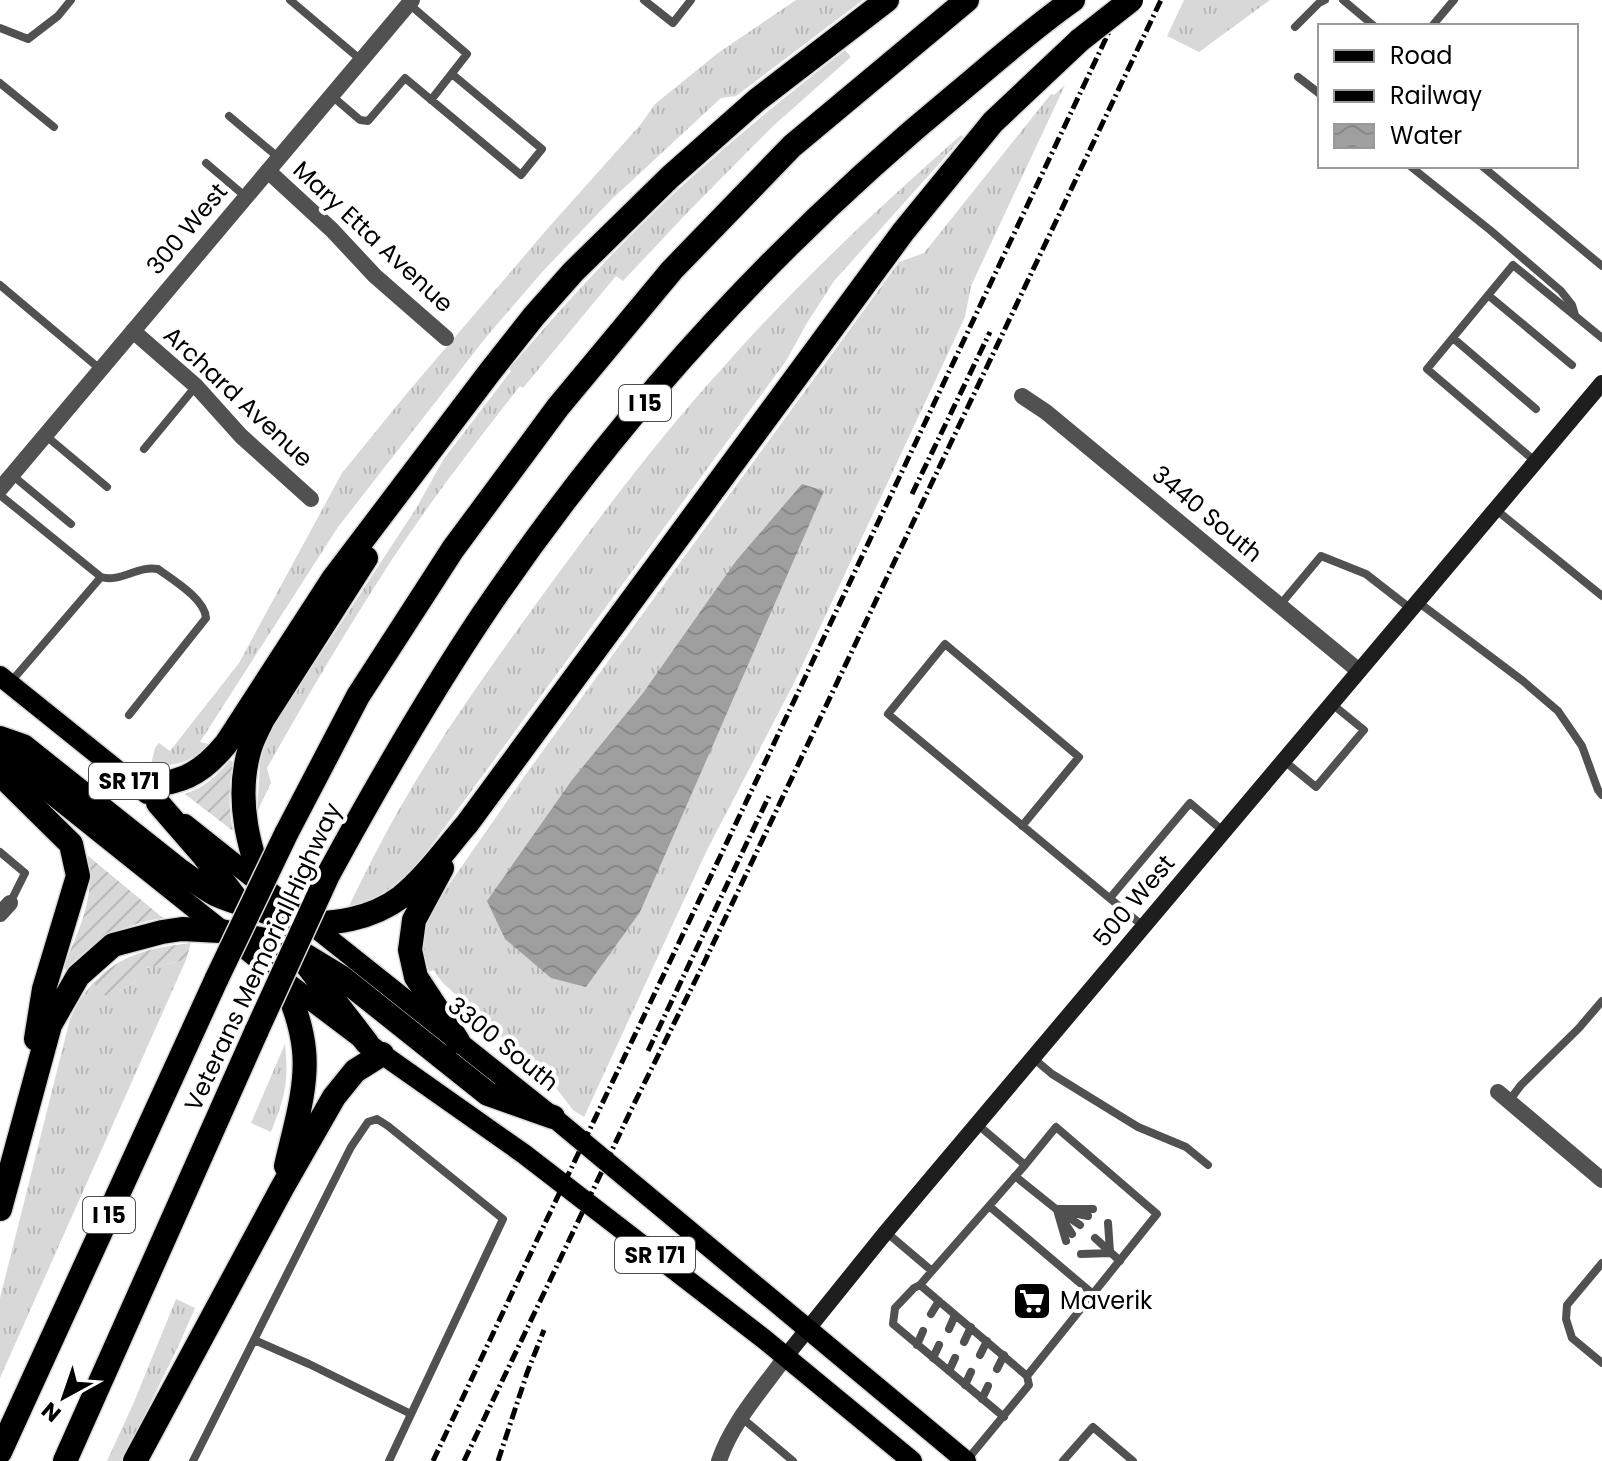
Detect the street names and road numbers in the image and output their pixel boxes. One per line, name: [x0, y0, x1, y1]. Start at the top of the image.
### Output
street label: Mary Etta Avenue: [286, 154, 461, 320]
street label: 300 West: [139, 176, 235, 282]
street label: Archard Avenue: [157, 319, 320, 475]
road number: I 15: [619, 385, 671, 421]
street label: 3440 South: [1145, 458, 1270, 570]
road number: SR 171: [89, 763, 169, 799]
street label: Veterans Memorial Highway: [176, 797, 349, 1116]
street label: 500 West: [1085, 847, 1182, 954]
street label: 3300 South: [441, 989, 566, 1099]
road number: I 15: [83, 1197, 135, 1233]
road number: SR 171: [615, 1237, 695, 1273]

